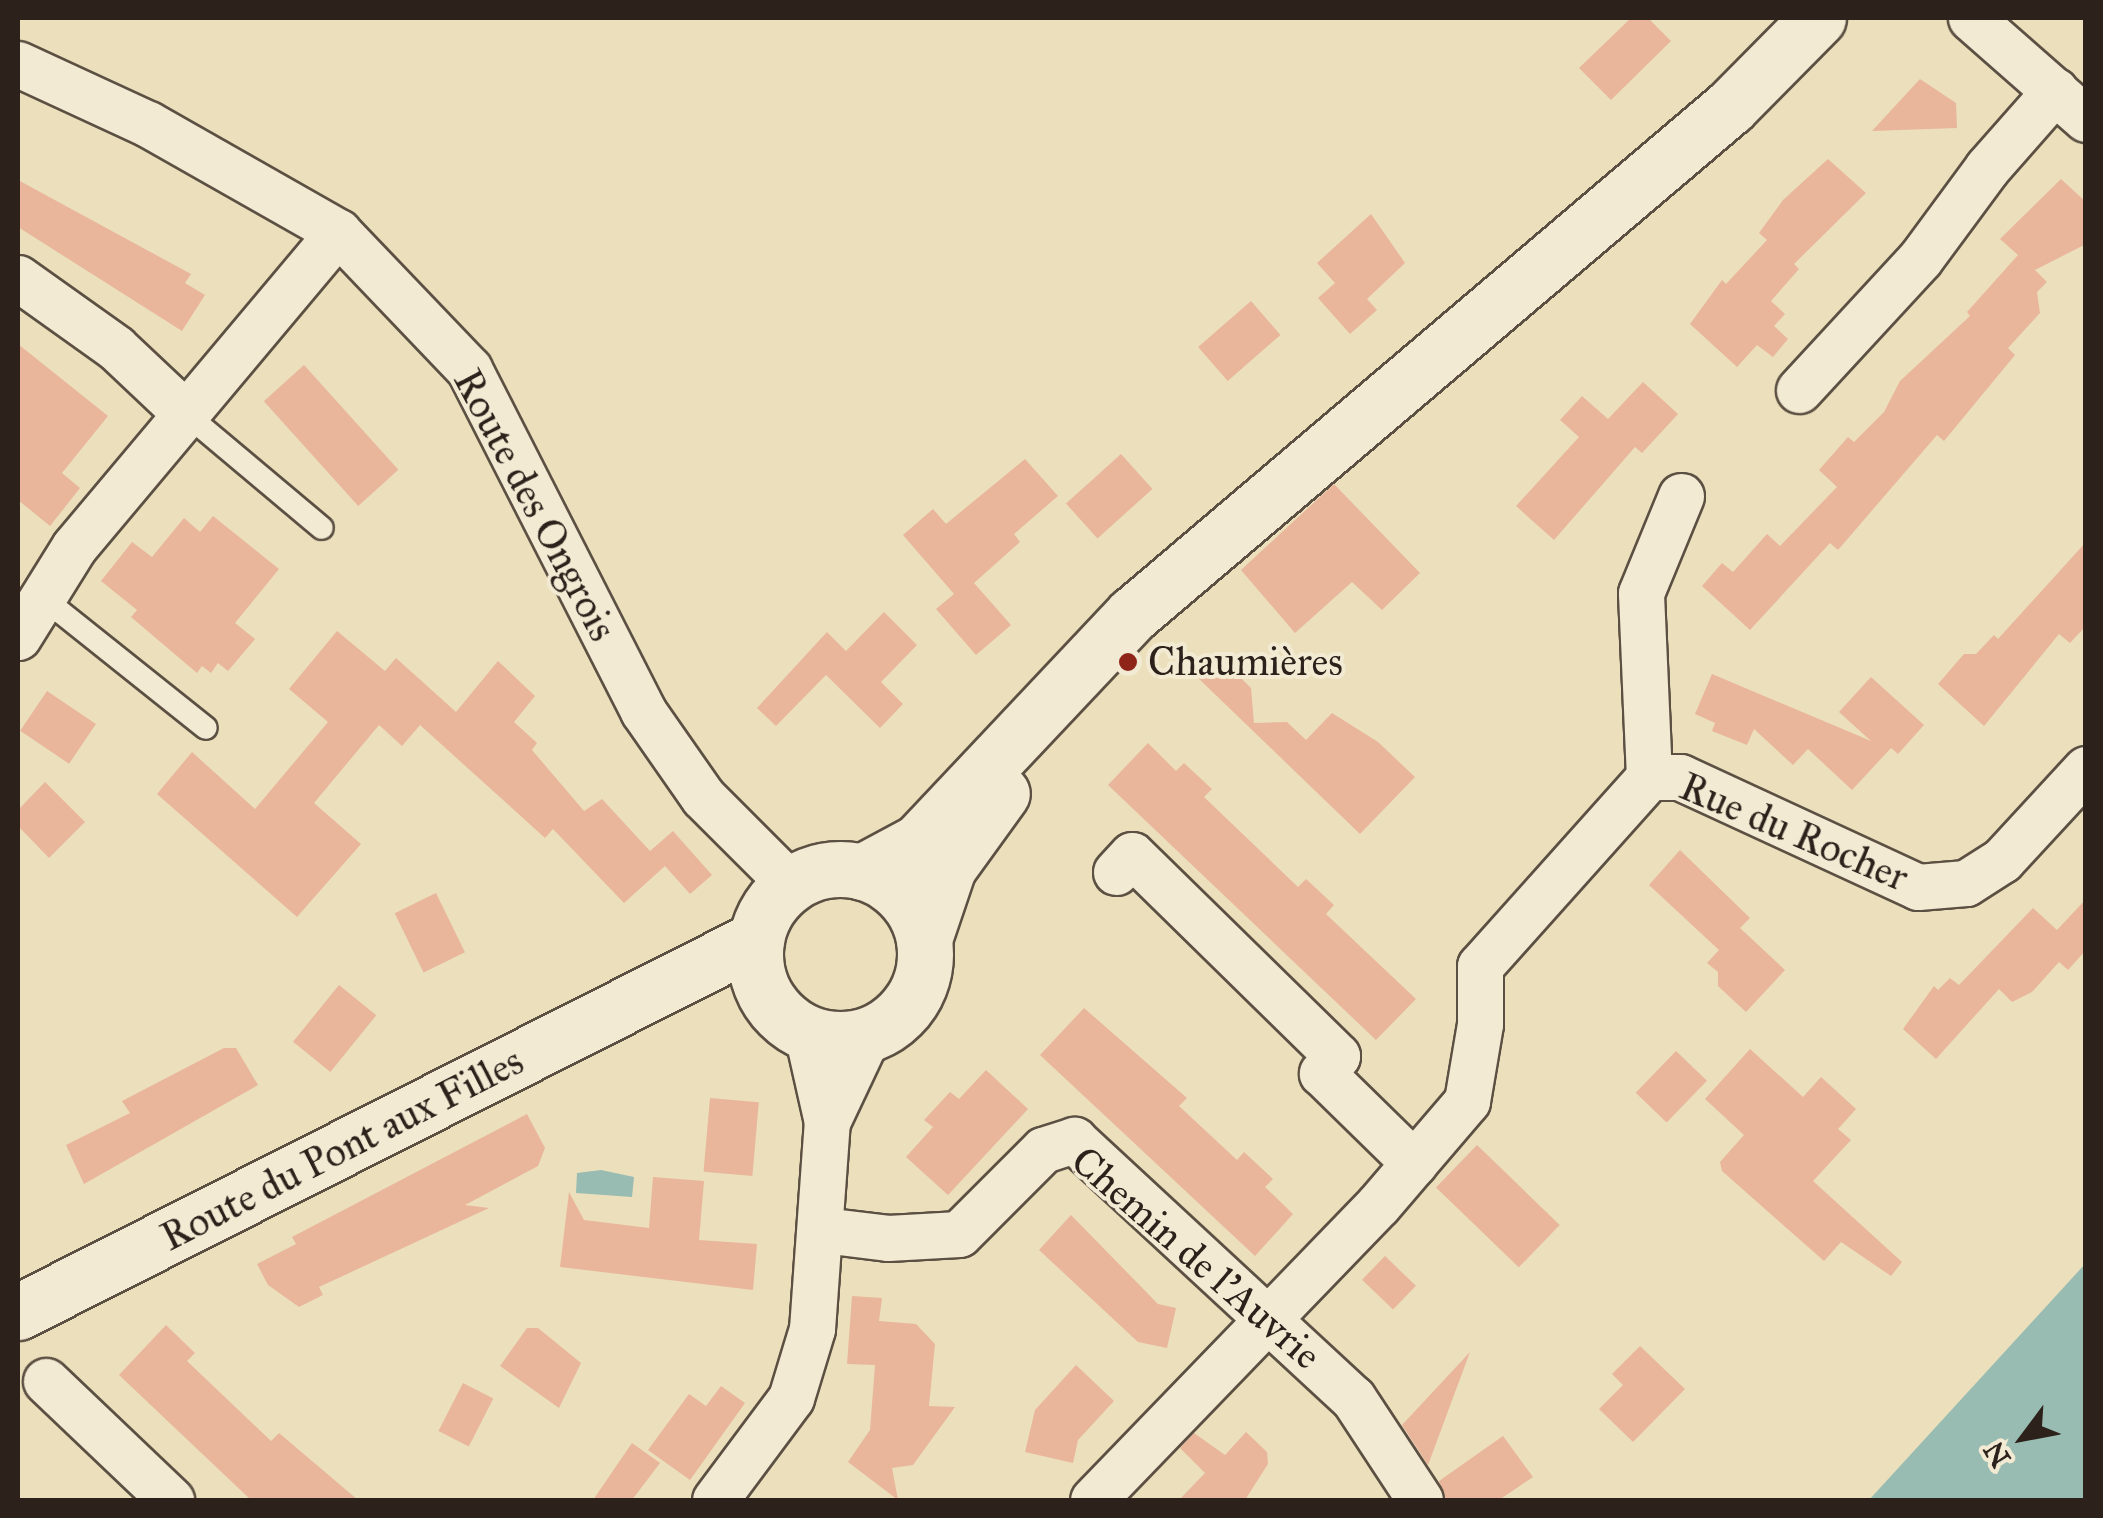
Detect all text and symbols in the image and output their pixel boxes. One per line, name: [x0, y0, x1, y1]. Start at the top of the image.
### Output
street label: Route des Ongrois: [443, 361, 627, 649]
place label: Chaumières: [1148, 638, 1343, 686]
marker: Chaumières: [1117, 651, 1139, 673]
street label: Rue du Rocher: [1673, 762, 1915, 902]
street label: Route du Pont aux Filles: [153, 1037, 531, 1261]
street label: Chemin de l'Auvrie: [1061, 1137, 1331, 1379]
north arrow: [1973, 1388, 2073, 1488]
text: N: [1976, 1435, 2018, 1474]

